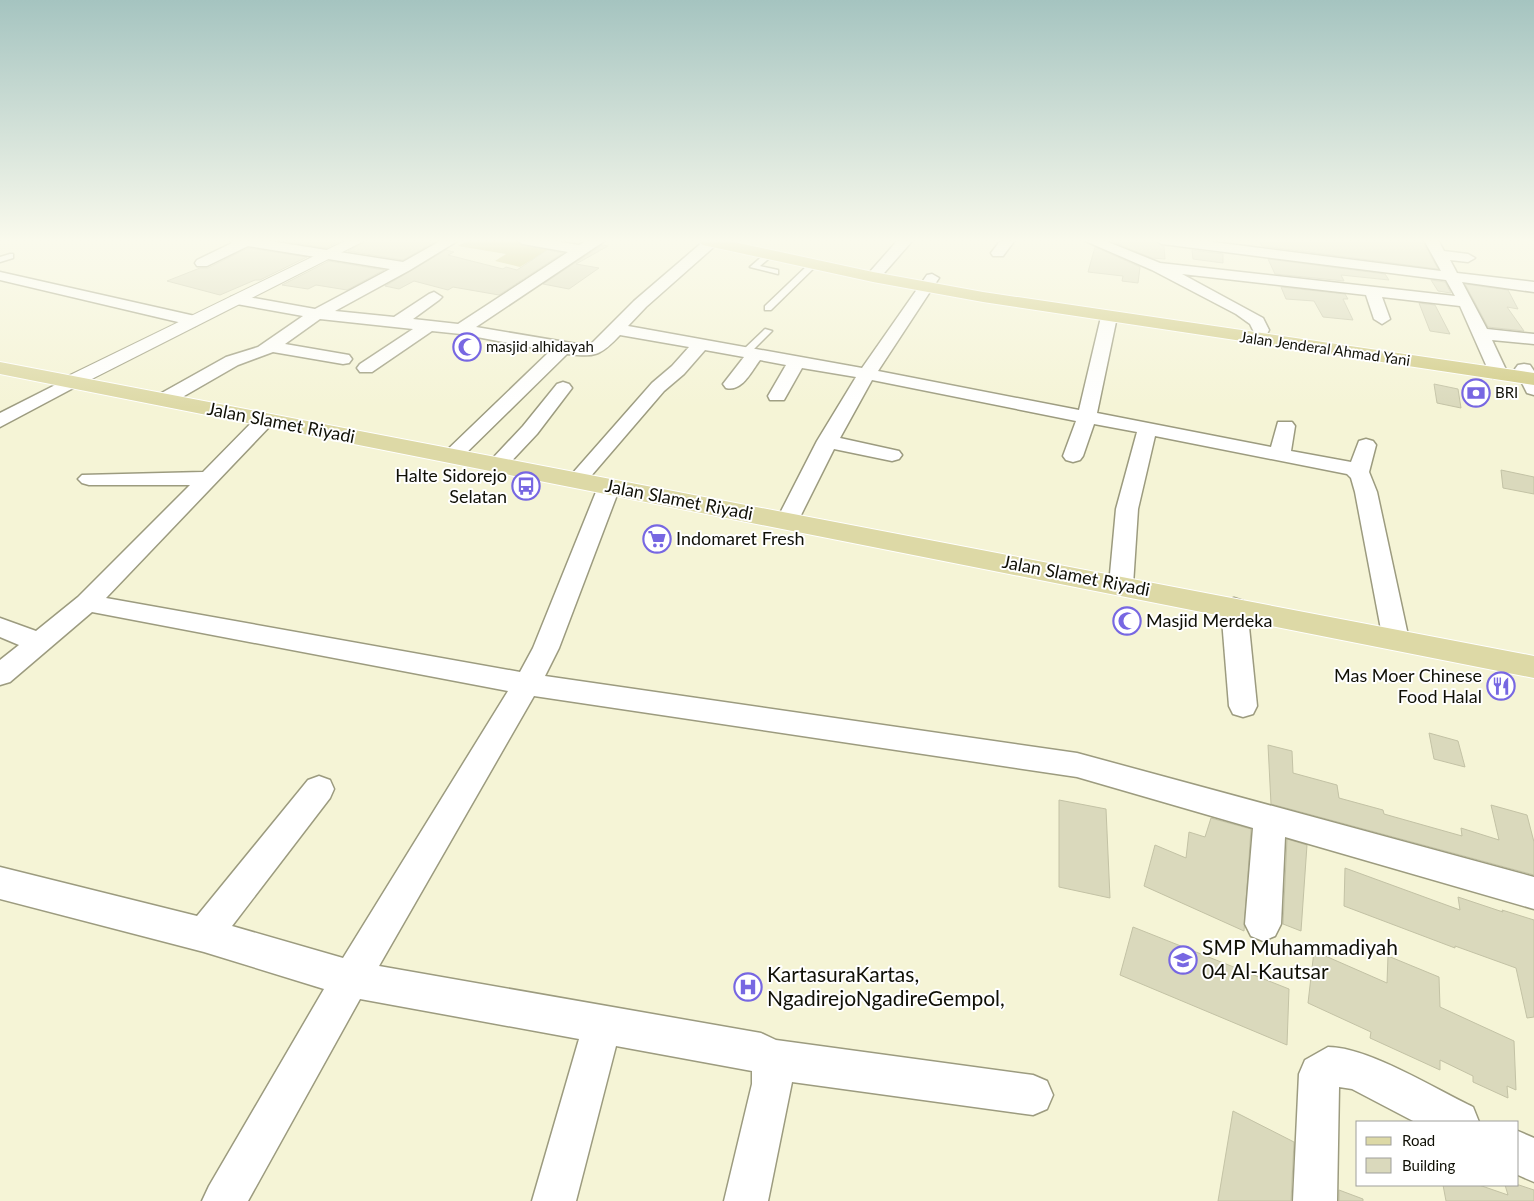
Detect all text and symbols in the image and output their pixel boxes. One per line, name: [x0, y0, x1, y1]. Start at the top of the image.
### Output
street label: Jalan Jenderal Ahmad Yani: [1239, 327, 1411, 369]
mosque icon: masjid alhidayah: [452, 332, 482, 362]
place label: masjid alhidayah: [486, 337, 594, 355]
bank icon: BRI: [1461, 378, 1491, 408]
place label: BRI: [1495, 383, 1518, 401]
street label: Jalan Slamet Riyadi: [205, 397, 357, 447]
place label: Halte Sidorejo Selatan: [395, 464, 507, 507]
bus stop icon: Halte Sidorejo Selatan: [511, 471, 541, 501]
street label: Jalan Slamet Riyadi: [603, 474, 755, 524]
supermarket icon: Indomaret Fresh: [642, 524, 672, 554]
place label: Indomaret Fresh: [676, 527, 805, 549]
street label: Jalan Slamet Riyadi: [1000, 550, 1152, 600]
mosque icon: Masjid Merdeka: [1112, 606, 1142, 636]
place label: Masjid Merdeka: [1146, 609, 1272, 631]
place label: Mas Moer Chinese Food Halal: [1334, 664, 1482, 707]
restaurant icon: Mas Moer Chinese Food Halal: [1486, 671, 1516, 701]
place label: SMP Muhammadiyah 04 Al-Kautsar: [1202, 934, 1398, 983]
school or university icon: SMP Muhammadiyah 04 Al-Kautsar: [1168, 945, 1198, 975]
place label: KartasuraKartas, NgadirejoNgadireGempol,: [767, 961, 1005, 1010]
hospital icon: KartasuraKartas, NgadirejoNgadireGempol,: [733, 972, 763, 1002]
legend: [1356, 1121, 1519, 1186]
text: Road: [1402, 1131, 1435, 1149]
text: Building: [1402, 1156, 1455, 1174]

